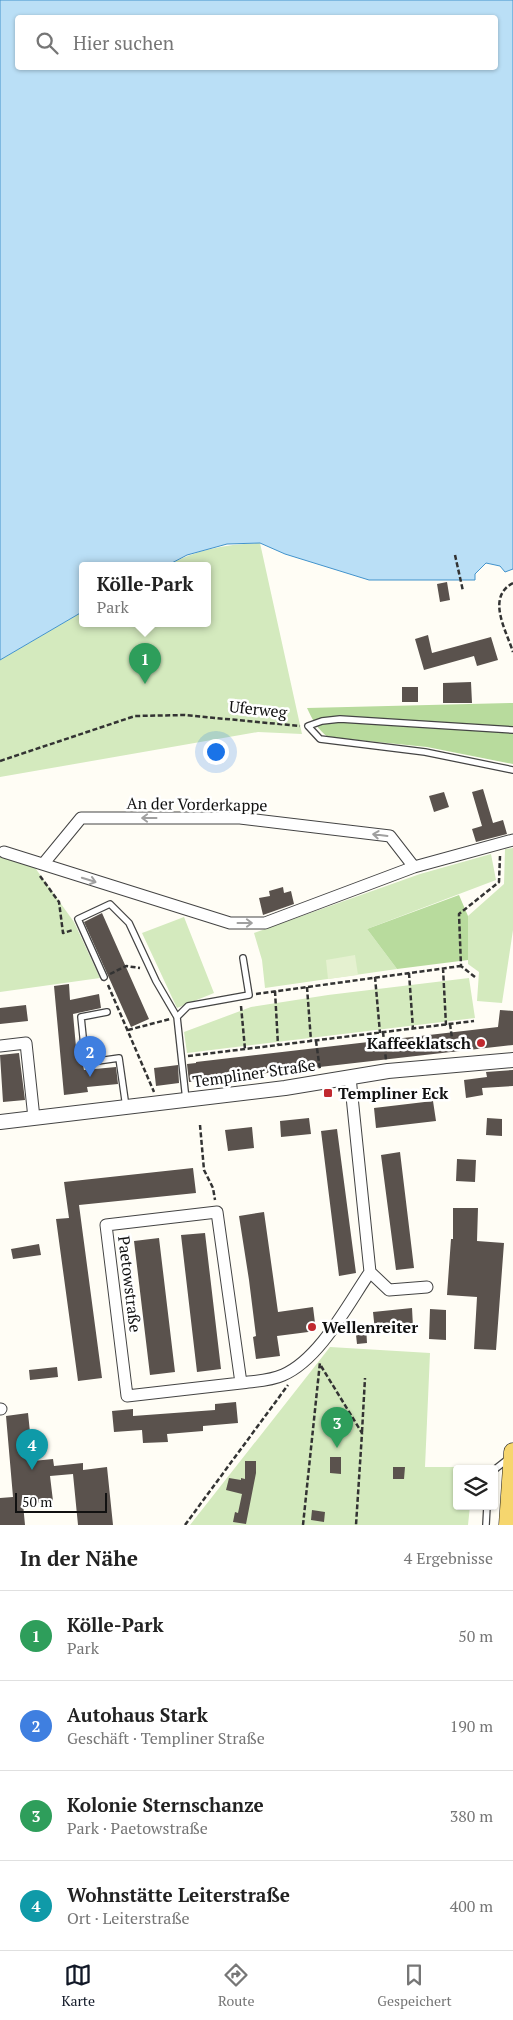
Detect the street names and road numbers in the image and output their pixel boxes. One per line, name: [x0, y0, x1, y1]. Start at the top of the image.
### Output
street label: Uferweg: [228, 695, 289, 723]
street label: An der Vorderkappe: [126, 792, 268, 816]
street label: Templiner Straße: [191, 1053, 317, 1093]
street label: Paetowstraße: [113, 1234, 147, 1334]

